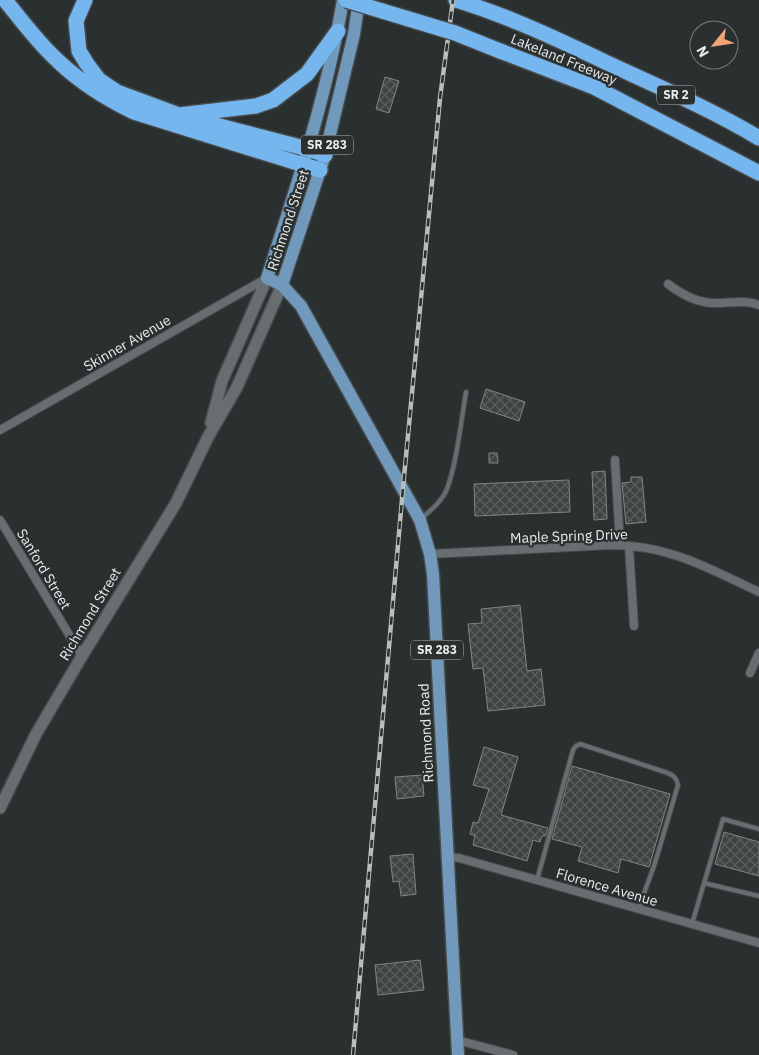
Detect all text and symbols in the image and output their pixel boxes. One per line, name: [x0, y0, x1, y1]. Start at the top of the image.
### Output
north arrow: [689, 20, 739, 70]
street label: Lakeland Freeway: [508, 30, 620, 88]
text: N: [692, 43, 713, 60]
road number: SR 2: [657, 86, 695, 104]
road number: SR 283: [301, 136, 353, 154]
street label: Richmond Street: [263, 167, 313, 273]
street label: Skinner Avenue: [80, 311, 174, 375]
street label: Sanford Street: [13, 525, 75, 613]
street label: Maple Spring Drive: [510, 525, 628, 547]
street label: Richmond Street: [55, 564, 125, 664]
road number: SR 283: [411, 640, 463, 660]
street label: Richmond Road: [414, 683, 438, 783]
street label: Florence Avenue: [554, 864, 660, 910]

